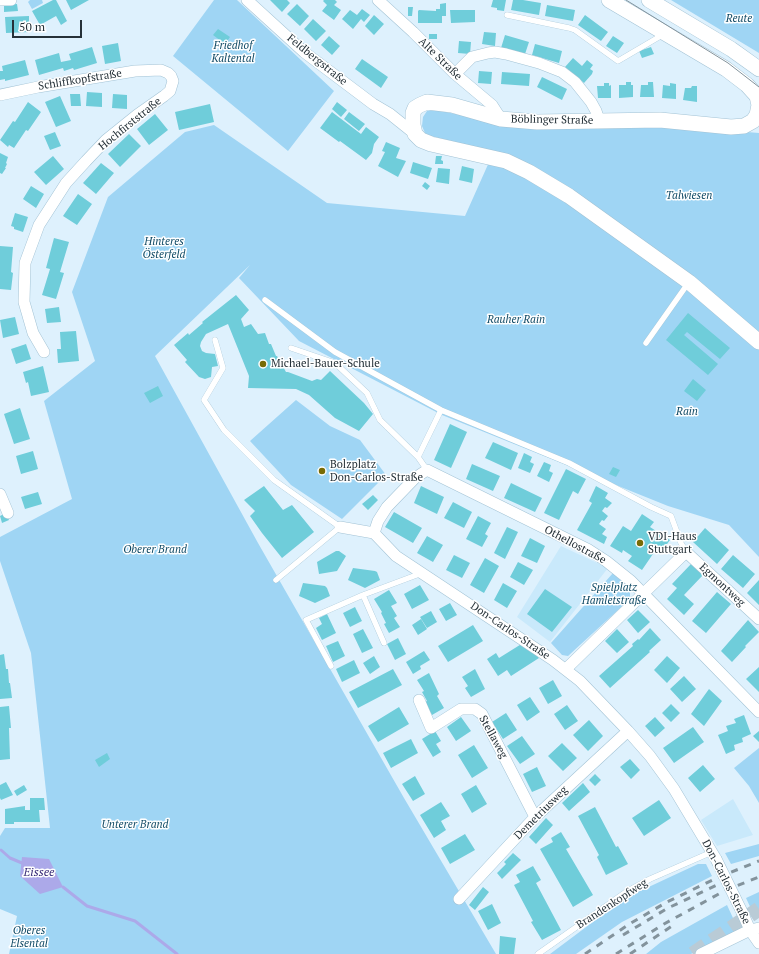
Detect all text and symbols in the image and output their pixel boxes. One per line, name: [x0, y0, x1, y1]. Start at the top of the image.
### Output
scale bar: [14, 12, 84, 38]
park label: Reute: [726, 12, 752, 26]
text: 50 m: [19, 19, 45, 34]
street label: Feldbergstraße: [284, 32, 350, 88]
street label: Alte Straße: [415, 35, 465, 83]
park label: Friedhof Kaltental: [211, 39, 255, 65]
street label: Schliffkopfstraße: [37, 67, 123, 93]
street label: Hochfirststraße: [96, 95, 164, 153]
street label: Böblinger Straße: [511, 113, 593, 127]
park label: Talwiesen: [666, 189, 712, 203]
park label: Hinteres Österfeld: [143, 235, 185, 261]
park label: Rauher Rain: [487, 313, 545, 327]
place label: Michael-Bauer-Schule: [271, 357, 380, 371]
marker: Michael-Bauer-Schule: [258, 359, 268, 369]
park label: Rain: [676, 405, 698, 419]
place label: Bolzplatz Don-Carlos-Straße: [330, 458, 423, 484]
marker: Bolzplatz Don-Carlos-Straße: [317, 466, 327, 476]
street label: Othellostraße: [542, 523, 608, 567]
place label: VDI-Haus Stuttgart: [648, 530, 696, 556]
marker: VDI-Haus Stuttgart: [635, 538, 645, 548]
park label: Oberer Brand: [123, 543, 187, 557]
street label: Egmontweg: [696, 561, 748, 609]
park label: Spielplatz Hamletstraße: [582, 581, 646, 607]
street label: Don-Carlos-Straße: [468, 600, 552, 662]
street label: Stellaweg: [476, 713, 510, 761]
street label: Demetriusweg: [512, 784, 570, 842]
park label: Unterer Brand: [102, 818, 168, 832]
street label: Don-Carlos-Straße: [699, 838, 753, 926]
water label: Eissee: [23, 866, 55, 880]
street label: Brandenkopfweg: [574, 876, 650, 932]
park label: Oberes Elsental: [10, 924, 48, 950]

